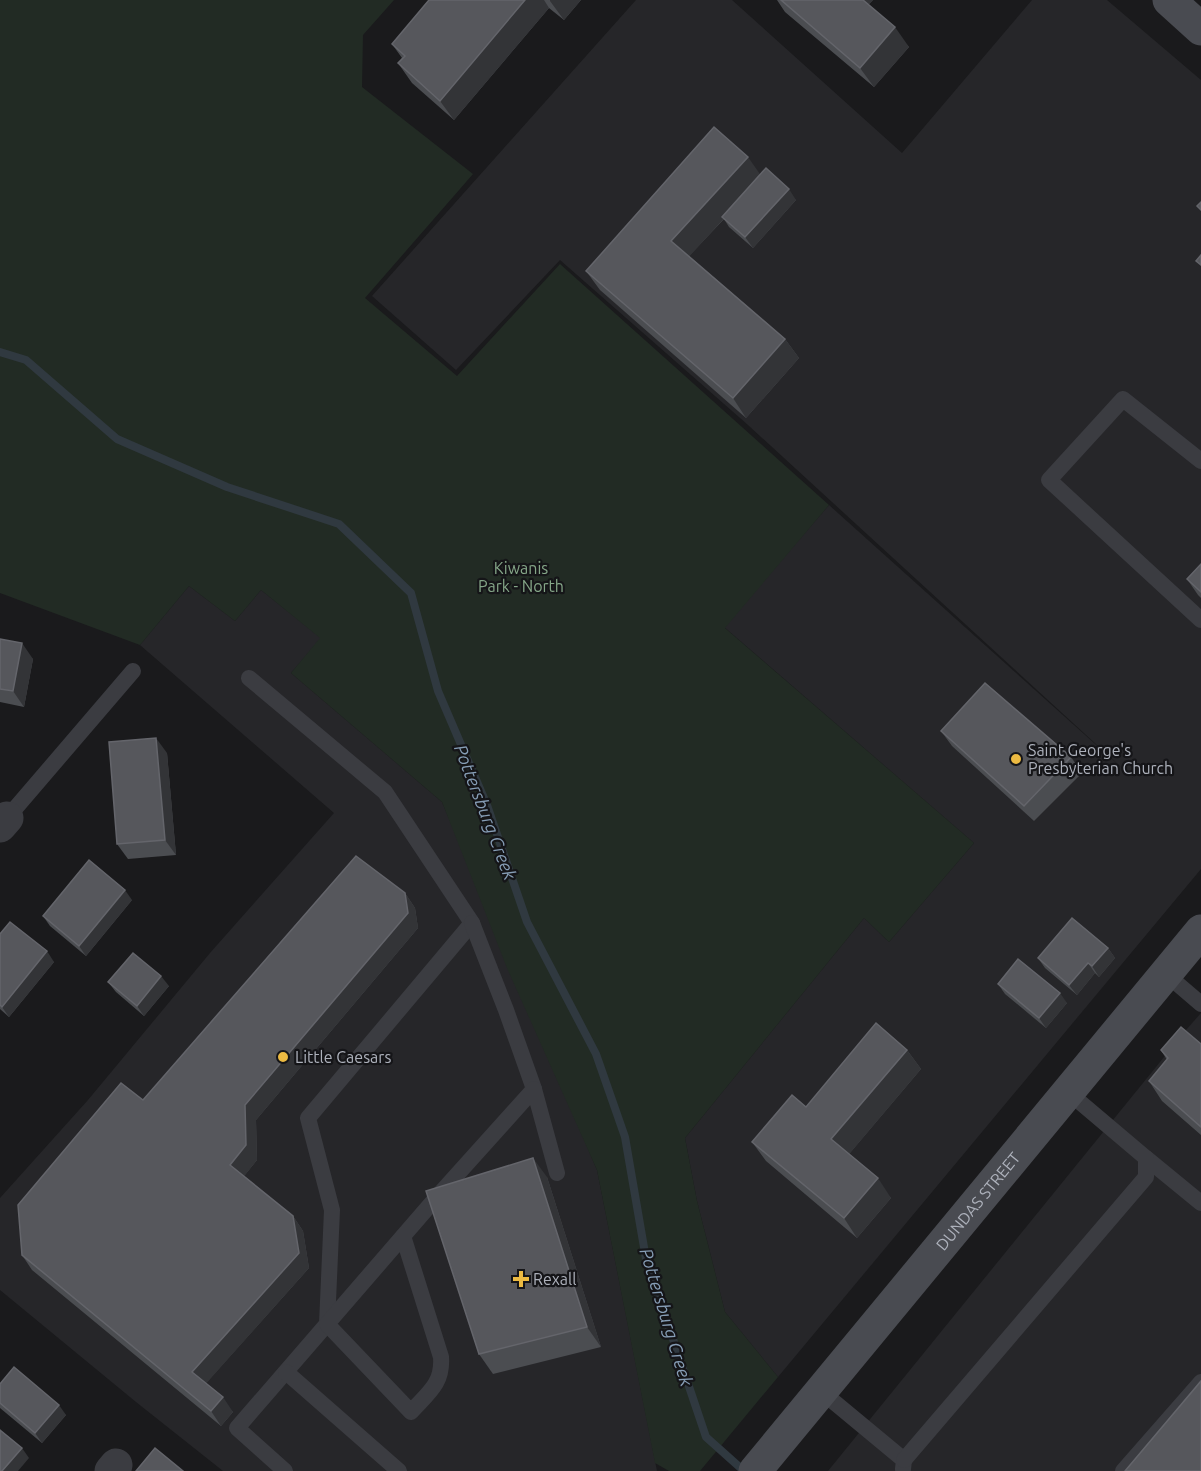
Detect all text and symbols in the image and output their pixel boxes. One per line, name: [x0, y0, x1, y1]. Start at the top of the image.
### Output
park label: Kiwanis Park - North: [478, 559, 564, 595]
water label: Pottersburg Creek: [451, 741, 521, 883]
place label: Saint George's Presbyterian Church: [1028, 741, 1173, 777]
marker: Saint George's Presbyterian Church: [1009, 752, 1023, 766]
place label: Little Caesars: [295, 1048, 391, 1066]
marker: Little Caesars: [276, 1050, 290, 1064]
street label: DUNDAS STREET: [932, 1148, 1024, 1254]
water label: Pottersburg Creek: [636, 1245, 698, 1389]
place label: Rexall: [533, 1270, 576, 1288]
marker: Rexall: [514, 1272, 528, 1286]

